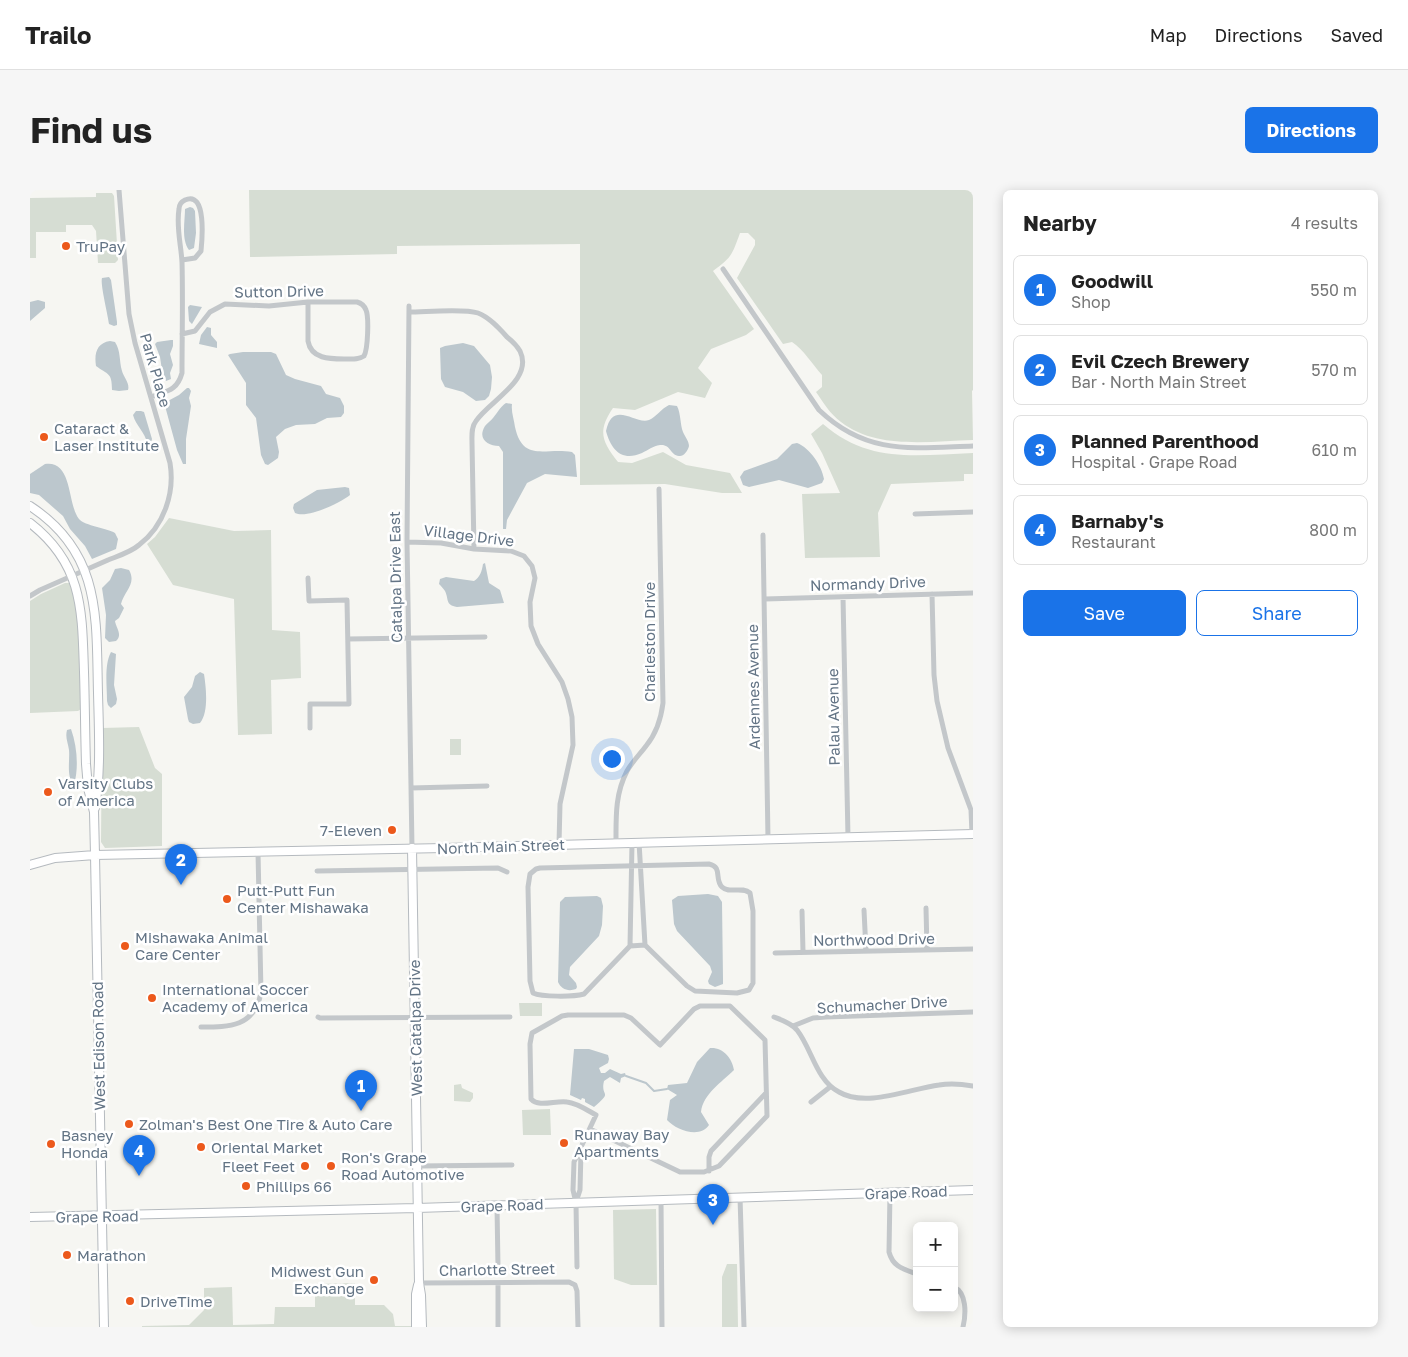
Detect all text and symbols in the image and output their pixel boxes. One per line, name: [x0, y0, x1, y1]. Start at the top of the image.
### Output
text: Trailo: [25, 20, 91, 49]
text: Map: [1150, 24, 1186, 46]
text: Directions: [1214, 24, 1302, 46]
text: Saved: [1330, 24, 1383, 46]
button: Directions: [1245, 107, 1378, 153]
text: Find us: [30, 109, 152, 151]
text: Nearby: [1023, 210, 1097, 236]
text: 4 results: [1291, 213, 1358, 233]
place label: TruPay: [76, 237, 126, 255]
marker: TruPay: [60, 240, 72, 252]
text: Goodwill: [1071, 269, 1153, 292]
text: 1: [1036, 280, 1044, 300]
text: 550 m: [1310, 280, 1357, 300]
street label: Sutton Drive: [234, 281, 324, 301]
text: Shop: [1071, 292, 1111, 312]
street label: Park Place: [137, 331, 175, 409]
text: Evil Czech Brewery: [1071, 349, 1250, 372]
text: 2: [1035, 360, 1045, 380]
text: 570 m: [1311, 360, 1357, 380]
text: Bar · North Main Street: [1071, 372, 1247, 392]
place label: Cataract & Laser Institute: [54, 419, 159, 454]
text: Planned Parenthood: [1071, 429, 1259, 452]
marker: Cataract & Laser Institute: [38, 431, 50, 443]
text: 3: [1035, 440, 1045, 460]
text: 610 m: [1311, 440, 1357, 460]
text: Hospital · Grape Road: [1071, 452, 1237, 472]
text: Barnaby's: [1071, 509, 1164, 532]
street label: Catalpa Drive East: [385, 511, 405, 643]
text: 4: [1035, 520, 1045, 540]
text: 800 m: [1309, 520, 1357, 540]
street label: Village Drive: [423, 521, 516, 550]
text: Restaurant: [1071, 532, 1156, 552]
street label: Normandy Drive: [810, 572, 926, 594]
street label: Charleston Drive: [640, 582, 658, 702]
button: Save: [1023, 590, 1186, 636]
button: Share: [1196, 590, 1358, 636]
street label: Ardennes Avenue: [743, 624, 763, 750]
street label: Palau Avenue: [823, 668, 843, 766]
your location: [599, 746, 625, 772]
place label: Varsity Clubs of America: [58, 774, 153, 809]
marker: Varsity Clubs of America: [42, 786, 54, 798]
place label: 7-Eleven: [320, 821, 382, 839]
marker: 7-Eleven: [386, 824, 398, 836]
street label: North Main Street: [437, 835, 565, 857]
pin: 2: [165, 844, 197, 885]
place label: Putt-Putt Fun Center Mishawaka: [237, 881, 369, 916]
marker: Putt-Putt Fun Center Mishawaka: [221, 893, 233, 905]
place label: Mishawaka Animal Care Center: [135, 928, 268, 963]
street label: Northwood Drive: [813, 929, 935, 949]
marker: Mishawaka Animal Care Center: [119, 940, 131, 952]
street label: West Catalpa Drive: [405, 959, 425, 1096]
place label: International Soccer Academy of America: [162, 980, 309, 1015]
street label: West Edison Road: [88, 981, 108, 1111]
marker: International Soccer Academy of America: [146, 992, 158, 1004]
street label: Schumacher Drive: [816, 992, 948, 1016]
pin: 1: [345, 1070, 377, 1111]
place label: Zolman's Best One Tire & Auto Care: [139, 1115, 393, 1133]
marker: Zolman's Best One Tire & Auto Care: [123, 1118, 135, 1130]
place label: Runaway Bay Apartments: [574, 1125, 670, 1160]
place label: Basney Honda: [61, 1126, 114, 1161]
pin: 4: [123, 1135, 155, 1176]
marker: Runaway Bay Apartments: [558, 1137, 570, 1149]
marker: Basney Honda: [45, 1138, 57, 1150]
place label: Oriental Market: [211, 1138, 323, 1156]
marker: Oriental Market: [195, 1141, 207, 1153]
place label: Ron's Grape Road Automotive: [341, 1148, 465, 1183]
place label: Fleet Feet: [222, 1157, 295, 1175]
marker: Fleet Feet: [299, 1160, 311, 1172]
marker: Ron's Grape Road Automotive: [325, 1160, 337, 1172]
place label: Phillips 66: [256, 1177, 332, 1195]
marker: Phillips 66: [240, 1180, 252, 1192]
street label: Grape Road: [864, 1182, 948, 1202]
pin: 3: [697, 1184, 729, 1225]
street label: Grape Road: [460, 1195, 544, 1215]
street label: Grape Road: [55, 1206, 139, 1226]
map controls: [913, 1222, 958, 1312]
button: +: [913, 1222, 958, 1267]
place label: Marathon: [77, 1246, 146, 1264]
marker: Marathon: [61, 1249, 73, 1261]
street label: Charlotte Street: [439, 1259, 555, 1279]
place label: Midwest Gun Exchange: [271, 1262, 364, 1297]
button: −: [913, 1267, 958, 1312]
marker: Midwest Gun Exchange: [368, 1274, 380, 1286]
place label: DriveTime: [140, 1292, 213, 1310]
marker: DriveTime: [124, 1295, 136, 1307]

